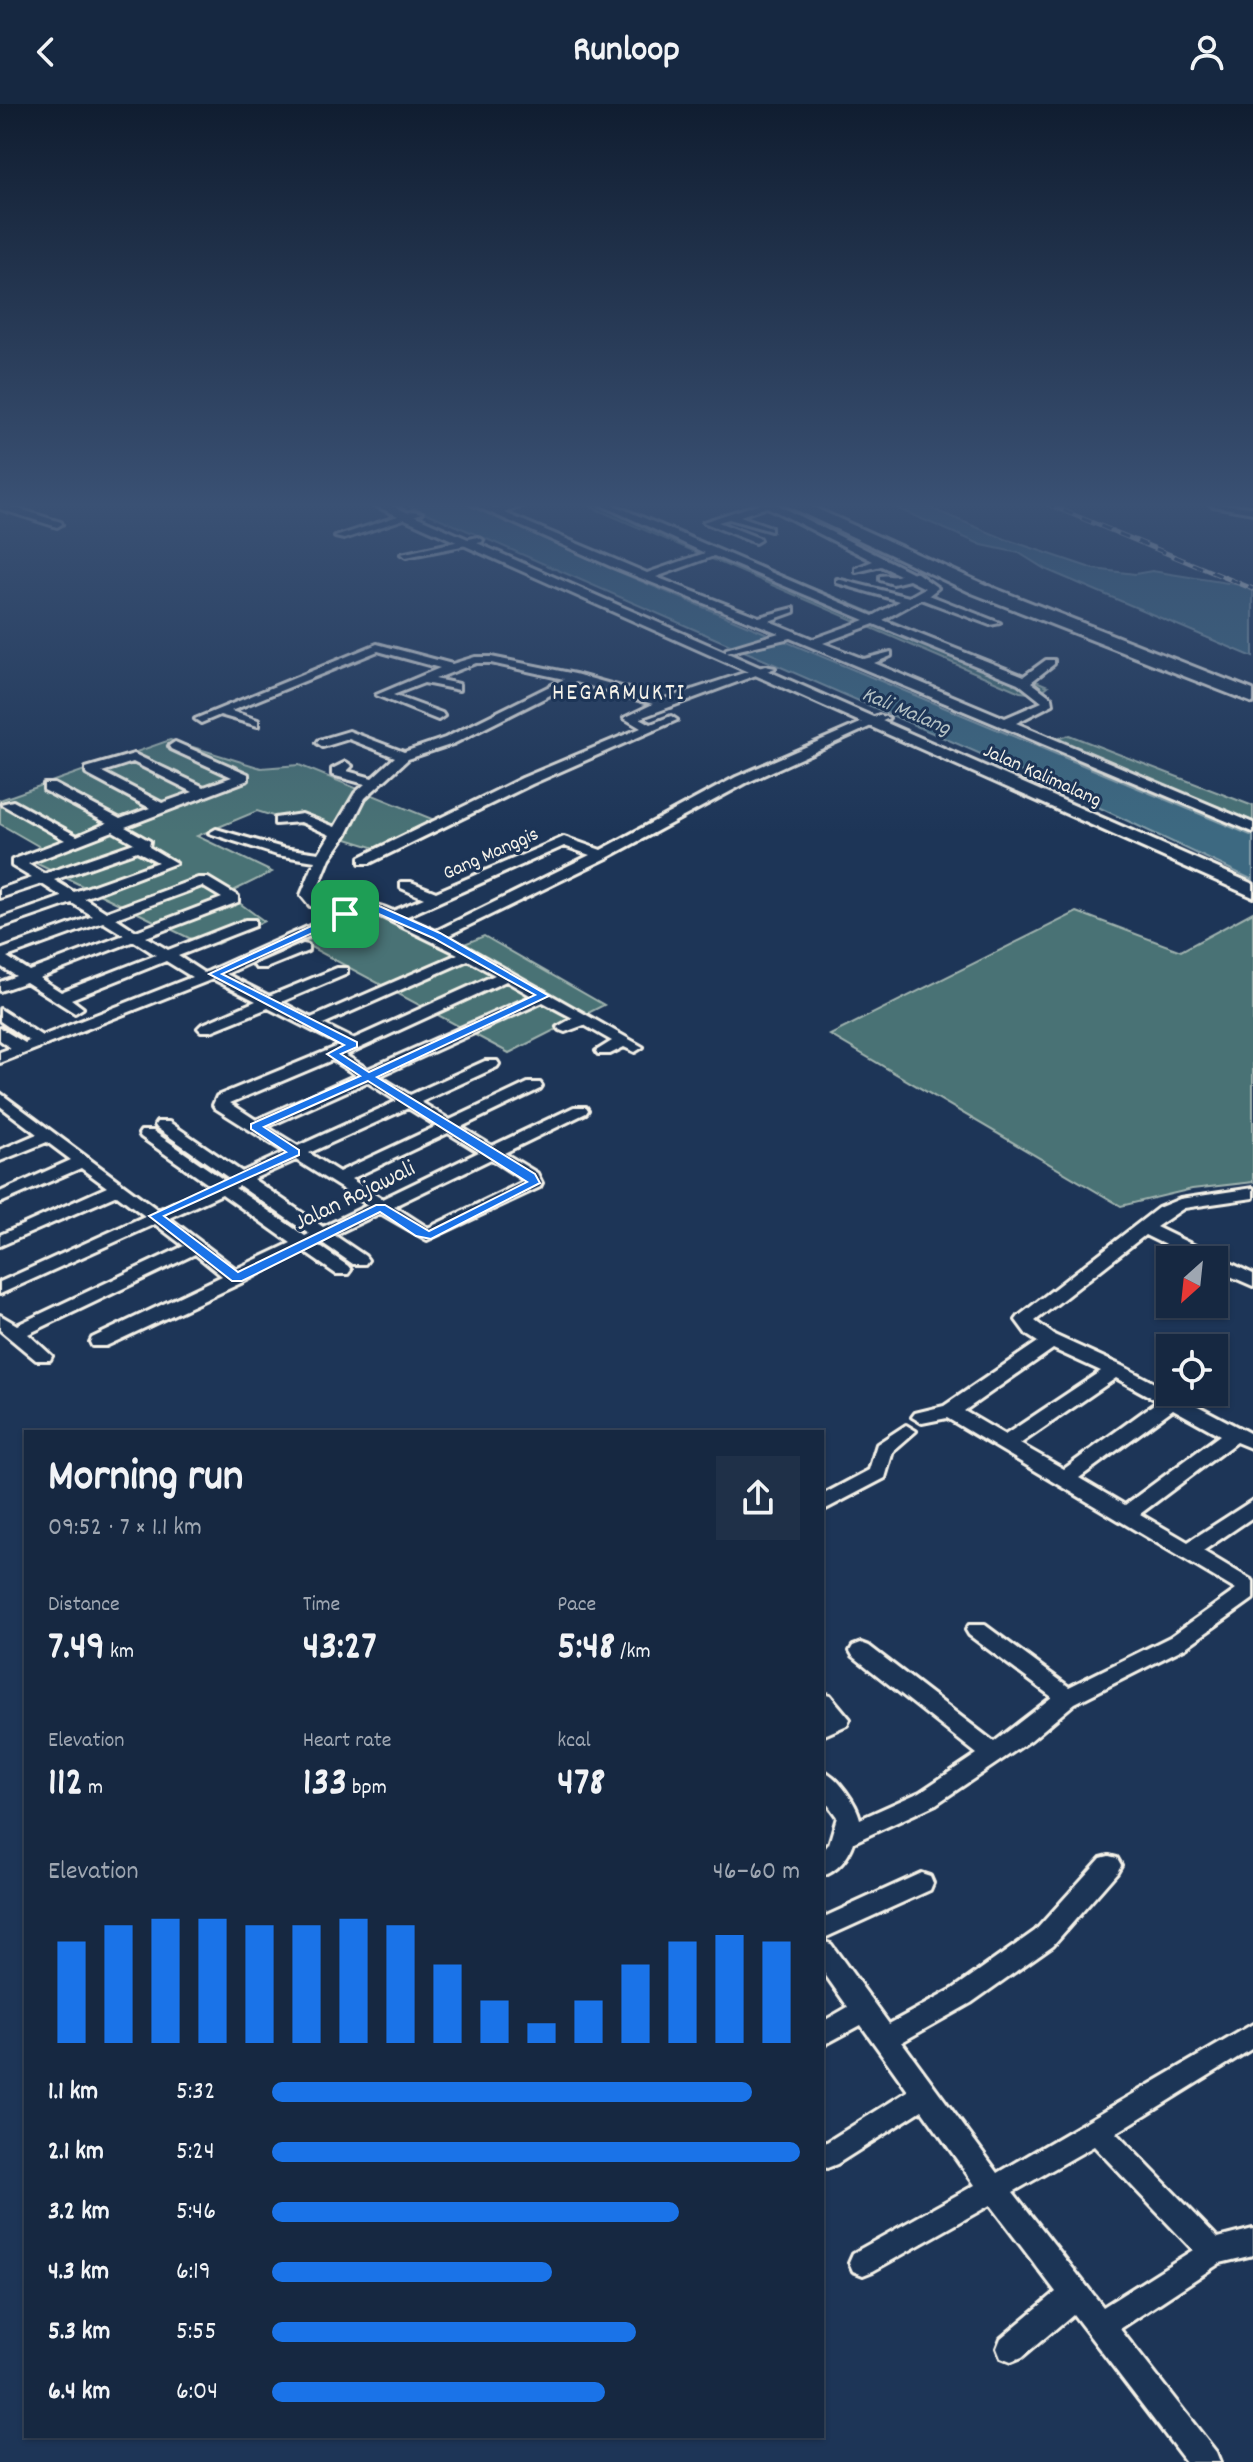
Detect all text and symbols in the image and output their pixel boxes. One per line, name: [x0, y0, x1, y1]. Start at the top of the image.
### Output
text: Runloop: [573, 26, 680, 78]
icon: back: [24, 30, 68, 74]
icon: person: [1185, 30, 1229, 74]
district label: HEGARMUKTI: [552, 677, 686, 711]
water label: Kali Malang: [857, 680, 956, 745]
street label: Jalan Kalimalang: [978, 738, 1105, 815]
street label: Gang Manggis: [439, 821, 544, 888]
pin: [311, 880, 379, 948]
icon: arrive: [323, 892, 367, 936]
street label: Jalan Rajawali: [289, 1153, 422, 1241]
north arrow: [1156, 1246, 1228, 1318]
map controls: [1156, 1246, 1228, 1406]
button: locate: [1156, 1334, 1228, 1406]
text: Morning run: [48, 1448, 243, 1511]
button: share: [716, 1456, 800, 1540]
text: 09:52 · 7 × 1.1 km: [48, 1510, 202, 1547]
text: Distance: [48, 1590, 120, 1621]
text: Time: [303, 1590, 340, 1621]
text: Pace: [557, 1590, 596, 1621]
text: 7.49: [48, 1621, 105, 1678]
text: 43:27: [303, 1621, 376, 1678]
text: 5:48: [557, 1621, 615, 1678]
text: km: [105, 1637, 134, 1668]
text: /km: [615, 1637, 651, 1668]
text: Elevation: [48, 1726, 125, 1757]
text: Heart rate: [303, 1726, 392, 1757]
text: kcal: [557, 1726, 591, 1757]
text: 112: [48, 1757, 83, 1814]
text: 133: [303, 1757, 347, 1814]
text: 478: [557, 1757, 605, 1814]
text: m: [83, 1773, 103, 1804]
text: bpm: [347, 1773, 387, 1804]
text: Elevation: [48, 1854, 138, 1891]
text: 46–60 m: [713, 1854, 800, 1891]
text: 1.1 km: [48, 2074, 98, 2111]
text: 5:32: [176, 2074, 215, 2111]
text: 2.1 km: [48, 2134, 104, 2171]
text: 5:24: [176, 2134, 215, 2171]
text: 3.2 km: [48, 2194, 110, 2231]
text: 5:46: [176, 2194, 216, 2231]
text: 4.3 km: [48, 2254, 109, 2291]
text: 6:19: [176, 2254, 211, 2291]
text: 5.3 km: [48, 2314, 110, 2351]
text: 5:55: [176, 2314, 216, 2351]
text: 6.4 km: [48, 2374, 110, 2411]
text: 6:04: [176, 2374, 218, 2411]

